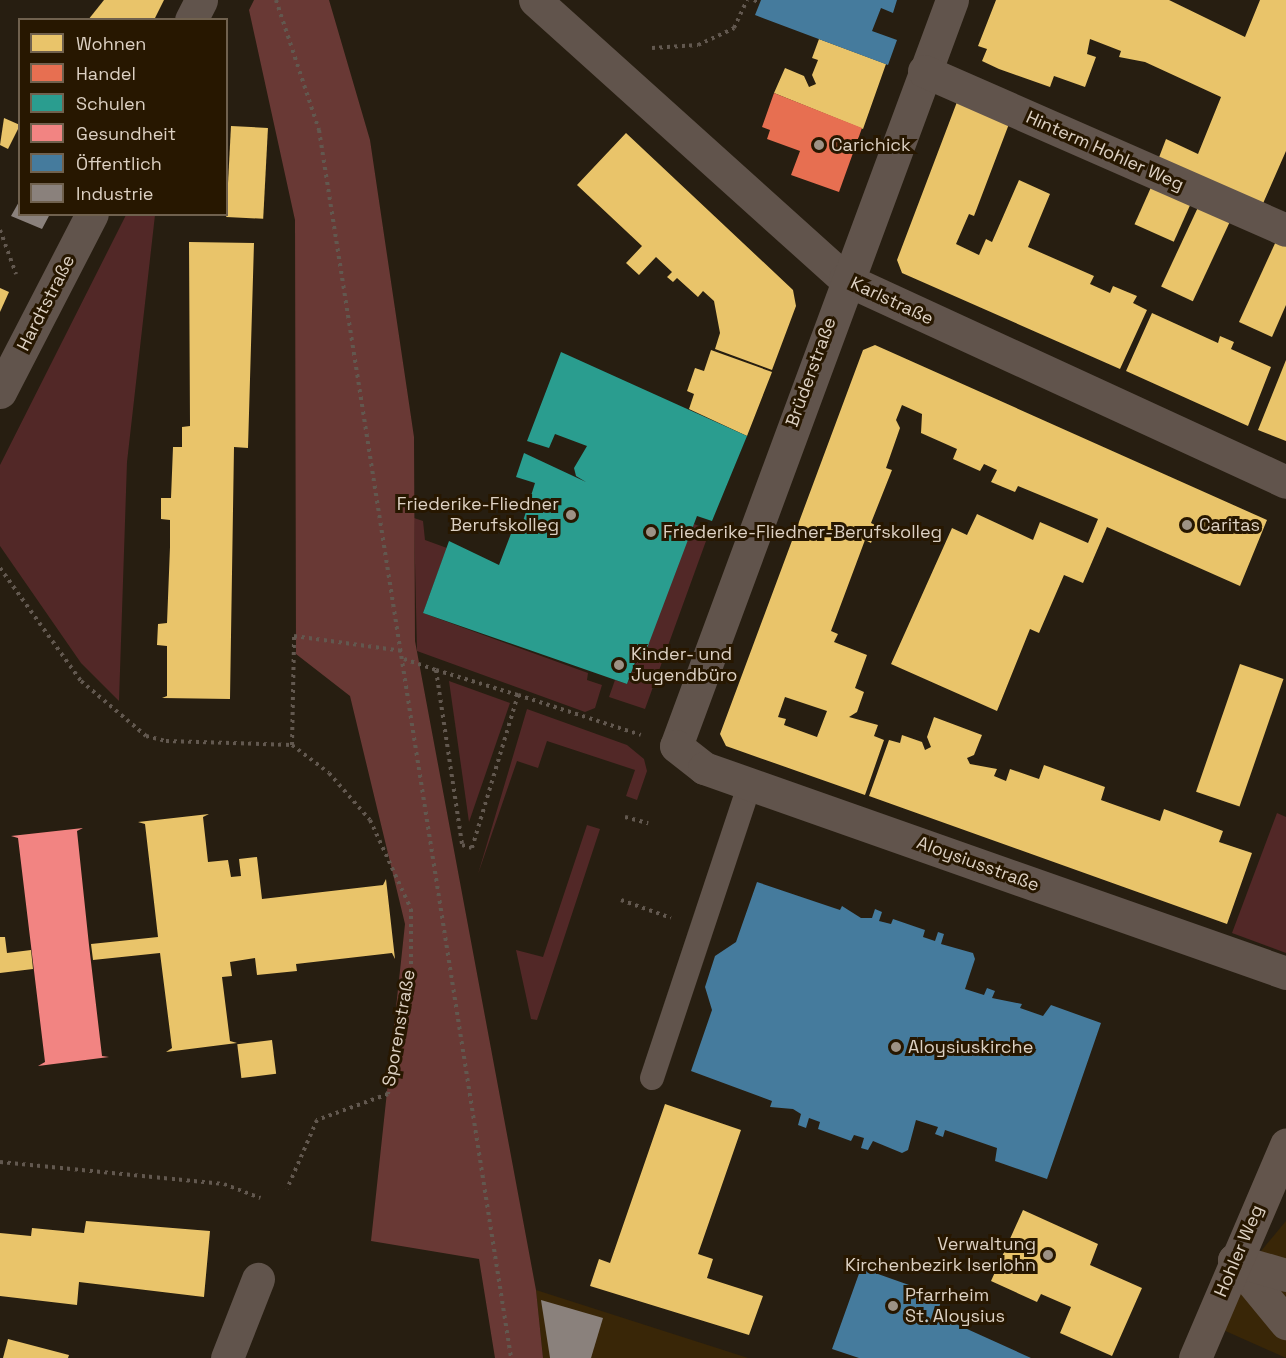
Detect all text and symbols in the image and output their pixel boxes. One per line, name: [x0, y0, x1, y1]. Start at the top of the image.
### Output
legend: [18, 18, 228, 216]
text: Wohnen: [76, 32, 146, 55]
text: Handel: [76, 62, 136, 85]
text: Schulen: [76, 92, 146, 115]
street label: Hinterm Hohler Weg: [1023, 106, 1187, 196]
text: Gesundheit: [76, 122, 176, 145]
place label: Carichick: [831, 134, 911, 156]
marker: Carichick: [812, 138, 826, 152]
text: Öffentlich: [76, 152, 162, 175]
text: Industrie: [76, 182, 153, 205]
street label: Hardtstraße: [13, 251, 79, 355]
street label: Karlstraße: [847, 272, 937, 330]
street label: Brüderstraße: [781, 314, 841, 430]
place label: Friederike-Fliedner Berufskolleg: [397, 494, 559, 536]
marker: Friederike-Fliedner Berufskolleg: [564, 508, 578, 522]
place label: Caritas: [1199, 514, 1260, 536]
marker: Caritas: [1180, 518, 1194, 532]
place label: Friederike-Fliedner-Berufskolleg: [663, 521, 942, 543]
marker: Friederike-Fliedner-Berufskolleg: [644, 525, 658, 539]
place label: Kinder- und Jugendbüro: [631, 644, 737, 686]
marker: Kinder- und Jugendbüro: [612, 658, 626, 672]
street label: Aloysiusstraße: [914, 832, 1042, 896]
street label: Sporenstraße: [378, 968, 420, 1088]
place label: Aloysiuskirche: [908, 1036, 1033, 1058]
marker: Aloysiuskirche: [889, 1040, 903, 1054]
street label: Hohler Weg: [1210, 1202, 1268, 1300]
place label: Verwaltung Kirchenbezirk Iserlohn: [845, 1234, 1036, 1276]
marker: Verwaltung Kirchenbezirk Iserlohn: [1041, 1248, 1055, 1262]
place label: Pfarrheim St. Aloysius: [905, 1285, 1006, 1328]
marker: Pfarrheim St. Aloysius: [886, 1299, 900, 1313]

